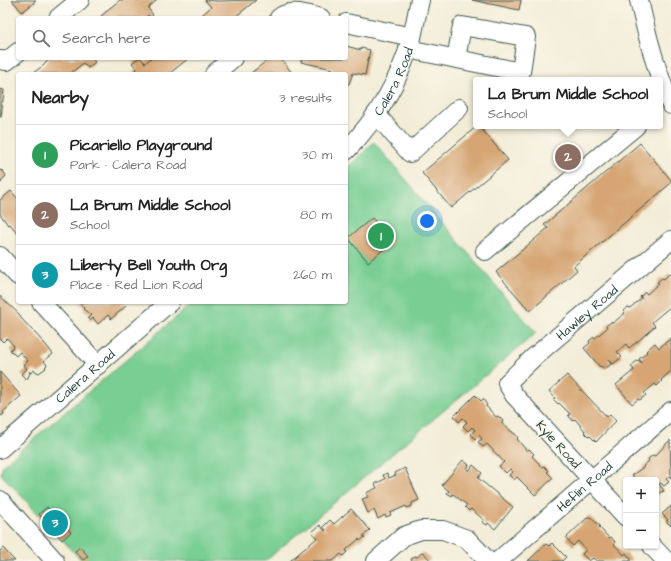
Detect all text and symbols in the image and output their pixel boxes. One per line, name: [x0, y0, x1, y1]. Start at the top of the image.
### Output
search box: [16, 16, 348, 60]
icon: search: [30, 27, 52, 49]
text: Search here: [62, 28, 151, 49]
street label: Calera Road: [370, 45, 418, 119]
popup: [473, 77, 663, 129]
text: La Brum Middle School: [488, 84, 648, 105]
text: Nearby: [32, 86, 89, 110]
text: 3 results: [279, 89, 332, 107]
text: School: [488, 105, 527, 123]
text: Picariello Playground: [70, 135, 212, 156]
pin: 2: [555, 142, 581, 172]
text: 1: [44, 146, 46, 164]
text: 30 m: [302, 146, 332, 164]
text: Park · Calera Road: [70, 156, 186, 174]
text: La Brum Middle School: [70, 195, 231, 216]
text: 2: [41, 206, 49, 224]
text: 80 m: [300, 206, 332, 224]
your location: [417, 211, 437, 231]
text: School: [70, 216, 110, 234]
pin: 1: [368, 221, 394, 251]
text: Liberty Bell Youth Org: [70, 255, 227, 276]
text: 3: [42, 266, 48, 284]
text: 260 m: [293, 266, 332, 284]
text: Place · Red Lion Road: [70, 276, 202, 294]
street label: Hawley Road: [552, 281, 622, 345]
street label: Calera Road: [52, 345, 119, 407]
street label: Kyle Road: [531, 417, 585, 474]
street label: Heflin Road: [553, 458, 617, 516]
map controls: [623, 477, 659, 549]
button: +: [623, 477, 659, 513]
pin: 3: [42, 508, 68, 538]
button: −: [623, 513, 659, 549]

